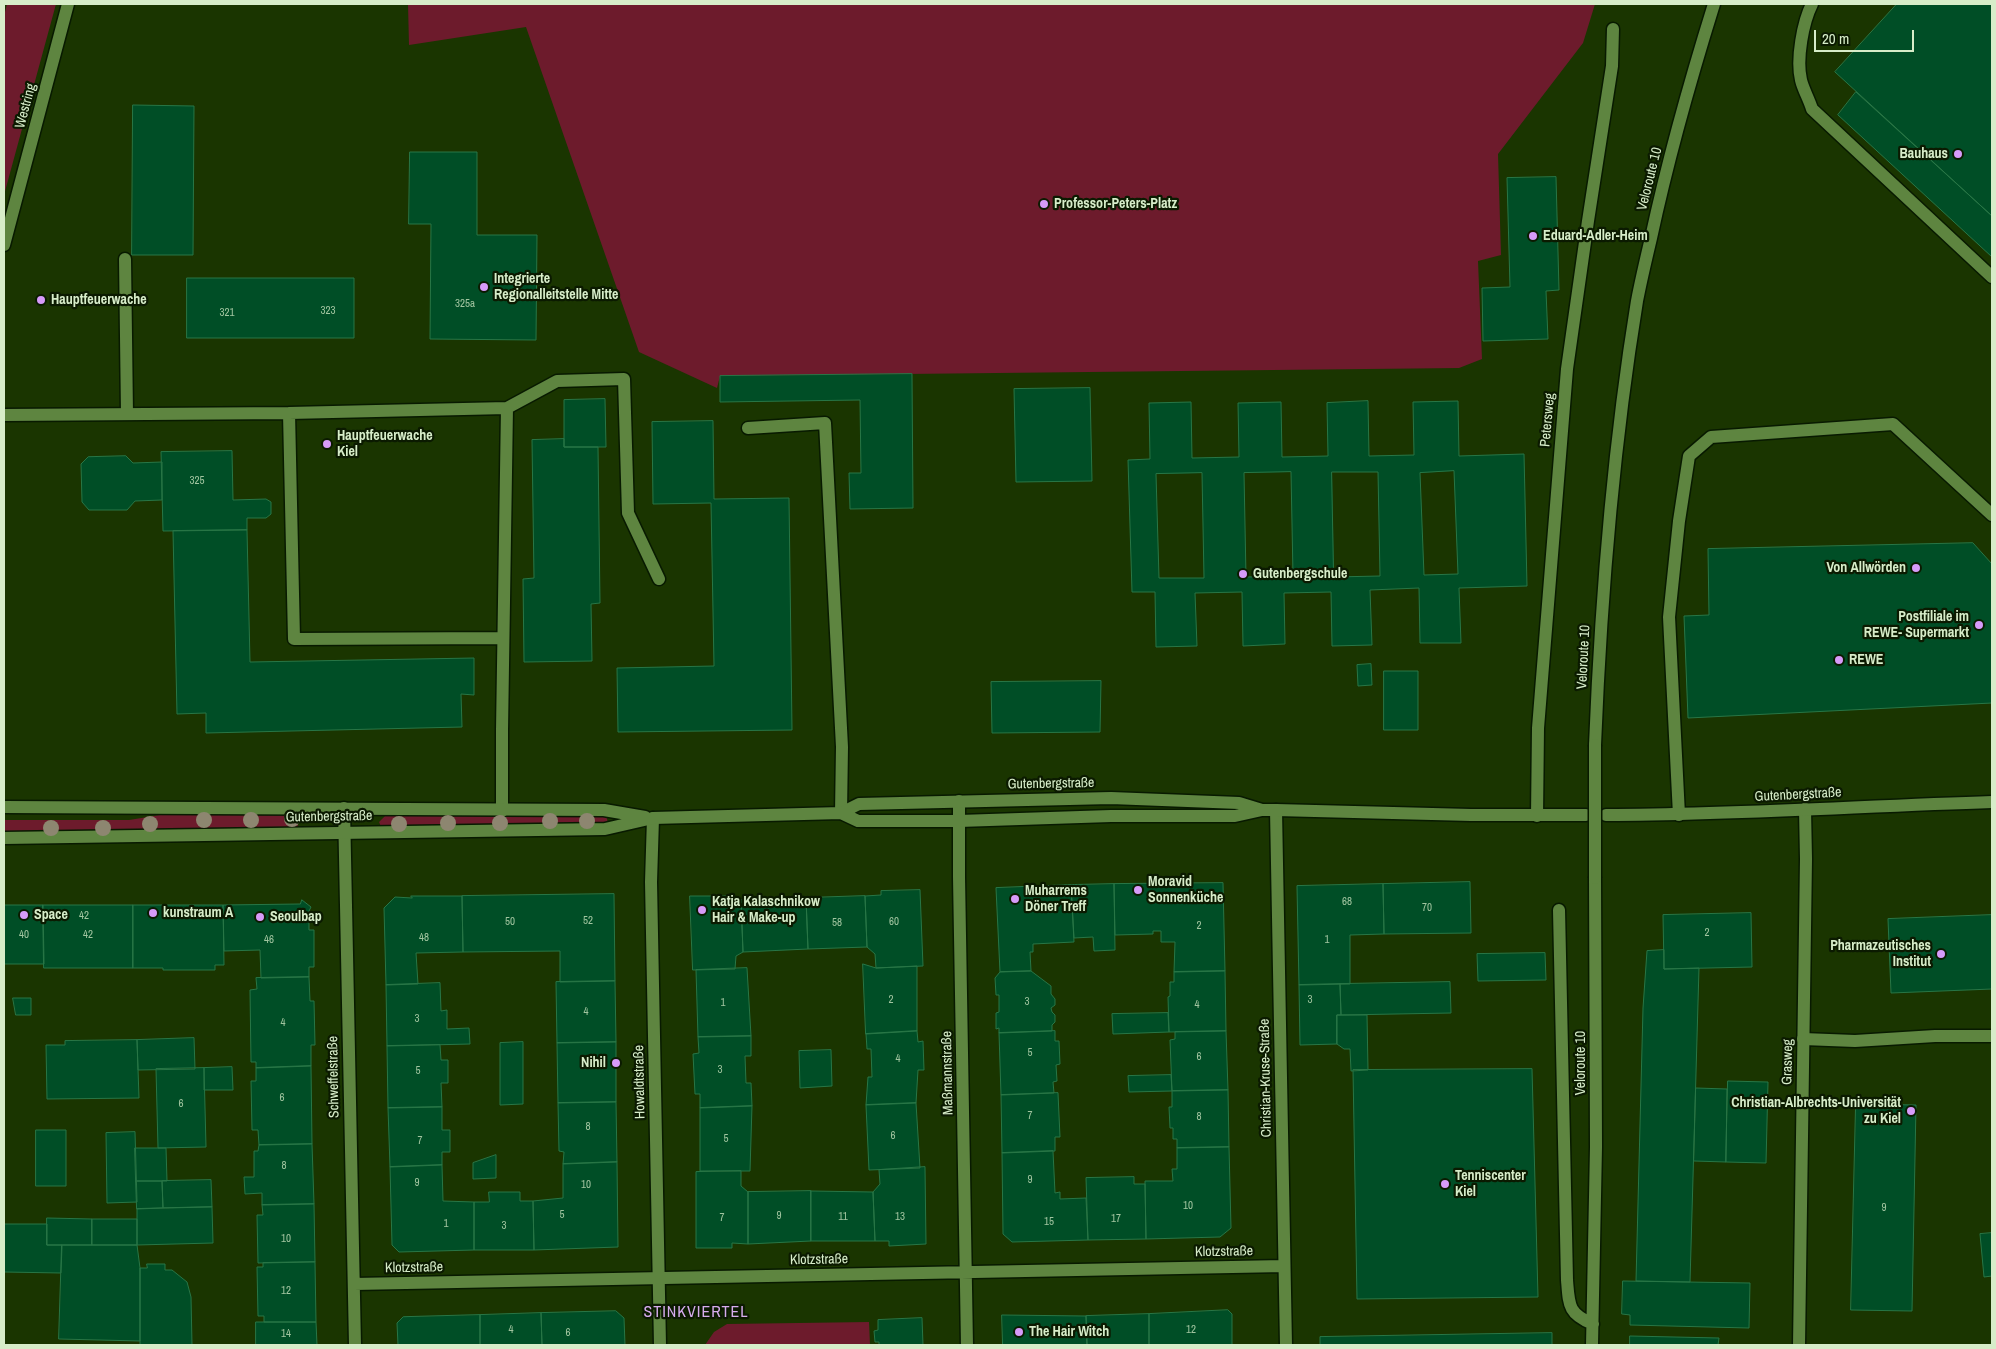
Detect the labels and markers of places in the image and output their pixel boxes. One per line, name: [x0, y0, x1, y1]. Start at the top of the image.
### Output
place label: Bauhaus: [1900, 146, 1948, 162]
marker: Bauhaus: [1952, 148, 1964, 160]
place label: Professor-Peters-Platz: [1054, 196, 1177, 212]
marker: Professor-Peters-Platz: [1038, 198, 1050, 210]
place label: Eduard-Adler-Heim: [1543, 228, 1648, 244]
marker: Eduard-Adler-Heim: [1527, 230, 1539, 242]
place label: Integrierte Regionalleitstelle Mitte: [494, 271, 618, 304]
marker: Integrierte Regionalleitstelle Mitte: [478, 281, 490, 293]
place label: Hauptfeuerwache: [51, 292, 147, 308]
marker: Hauptfeuerwache: [35, 294, 47, 306]
place label: Hauptfeuerwache Kiel: [337, 428, 433, 461]
marker: Hauptfeuerwache Kiel: [321, 438, 333, 450]
place label: Von Allwörden: [1826, 560, 1906, 576]
marker: Von Allwörden: [1910, 562, 1922, 574]
place label: Gutenbergschule: [1253, 566, 1347, 582]
marker: Gutenbergschule: [1237, 568, 1249, 580]
place label: Postfiliale im REWE- Supermarkt: [1864, 609, 1969, 642]
marker: Postfiliale im REWE- Supermarkt: [1973, 619, 1985, 631]
place label: REWE: [1849, 652, 1883, 668]
marker: REWE: [1833, 654, 1845, 666]
place label: Moravid Sonnenküche: [1148, 874, 1223, 906]
place label: Muharrems Döner Treff: [1025, 883, 1087, 916]
marker: Moravid Sonnenküche: [1132, 884, 1144, 896]
marker: Muharrems Döner Treff: [1009, 893, 1021, 905]
place label: Katja Kalaschnikow Hair & Make-up: [712, 894, 820, 926]
marker: Katja Kalaschnikow Hair & Make-up: [696, 904, 708, 916]
place label: kunstraum A: [163, 905, 233, 921]
place label: Space: [34, 907, 68, 923]
marker: kunstraum A: [147, 907, 159, 919]
marker: Space: [18, 909, 30, 921]
place label: Seoulbap: [270, 909, 322, 925]
marker: Seoulbap: [254, 911, 266, 923]
place label: Pharmazeutisches Institut: [1830, 938, 1931, 970]
marker: Pharmazeutisches Institut: [1935, 948, 1947, 960]
place label: Nihil: [581, 1055, 606, 1071]
marker: Nihil: [610, 1057, 622, 1069]
place label: Christian-Albrechts-Universität zu Kiel: [1731, 1095, 1901, 1128]
marker: Christian-Albrechts-Universität zu Kiel: [1905, 1105, 1917, 1117]
place label: Tenniscenter Kiel: [1455, 1168, 1526, 1200]
marker: Tenniscenter Kiel: [1439, 1178, 1451, 1190]
place label: The Hair Witch: [1029, 1324, 1109, 1340]
marker: The Hair Witch: [1013, 1326, 1025, 1338]

